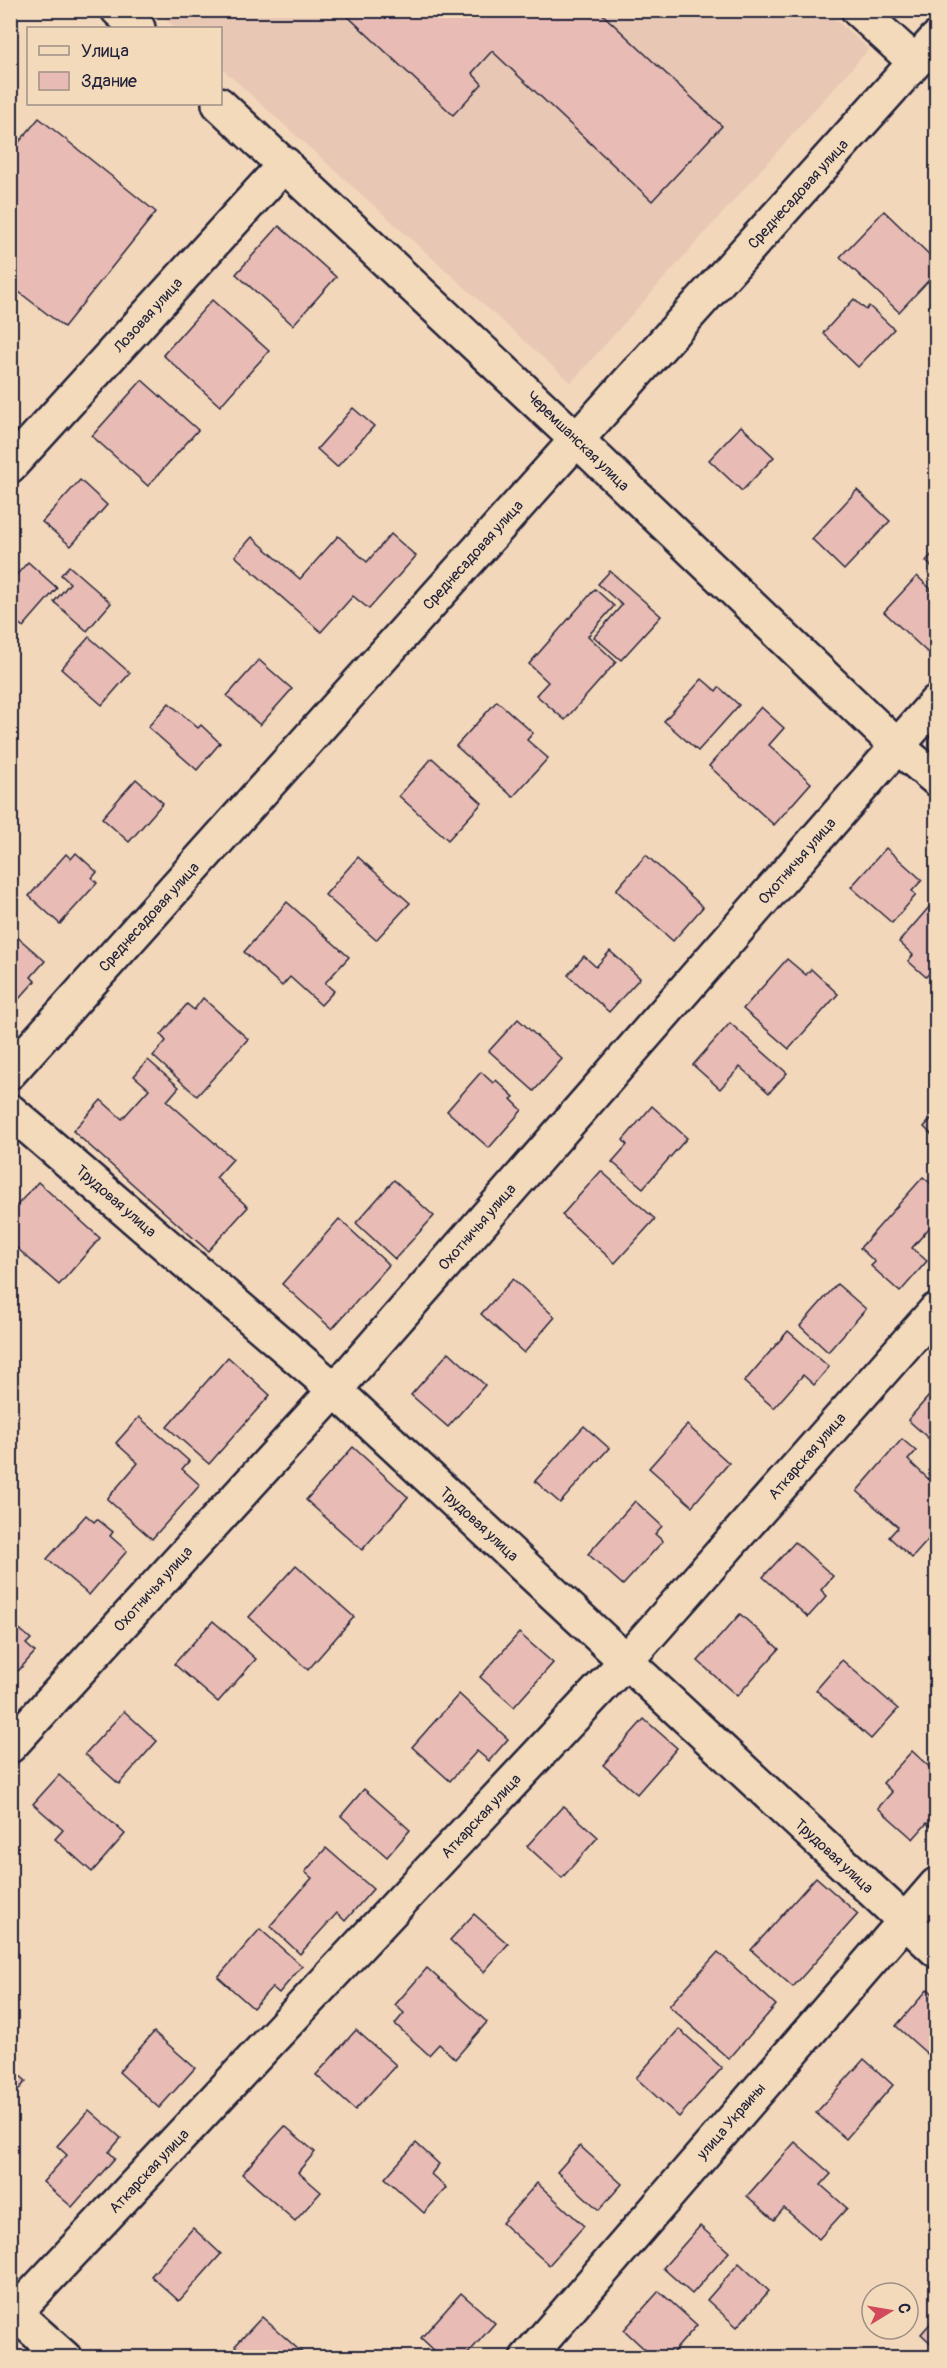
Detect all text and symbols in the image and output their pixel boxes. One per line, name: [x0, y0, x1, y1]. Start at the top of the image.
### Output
legend: [27, 27, 222, 105]
text: Улица: [81, 40, 129, 63]
text: Здание: [81, 70, 137, 93]
street label: Среднесадовая улица: [744, 135, 853, 253]
street label: Лозовая улица: [109, 274, 187, 357]
street label: Черемшанская улица: [522, 387, 633, 495]
street label: Среднесадовая улица: [419, 496, 528, 614]
street label: Охотничья улица: [754, 814, 840, 909]
street label: Среднесадовая улица: [95, 858, 204, 976]
street label: Трудовая улица: [71, 1161, 160, 1242]
street label: Охотничья улица: [434, 1180, 520, 1275]
street label: Аткарская улица: [764, 1409, 850, 1504]
street label: Трудовая улица: [435, 1483, 522, 1566]
street label: Охотничья улица: [110, 1543, 197, 1636]
street label: Аткарская улица: [437, 1770, 526, 1863]
street label: Трудовая улица: [790, 1815, 877, 1898]
street label: улица Украины: [692, 2079, 770, 2164]
street label: Аткарская улица: [105, 2125, 194, 2218]
north arrow: [860, 2281, 920, 2341]
text: С: [893, 2302, 915, 2315]

